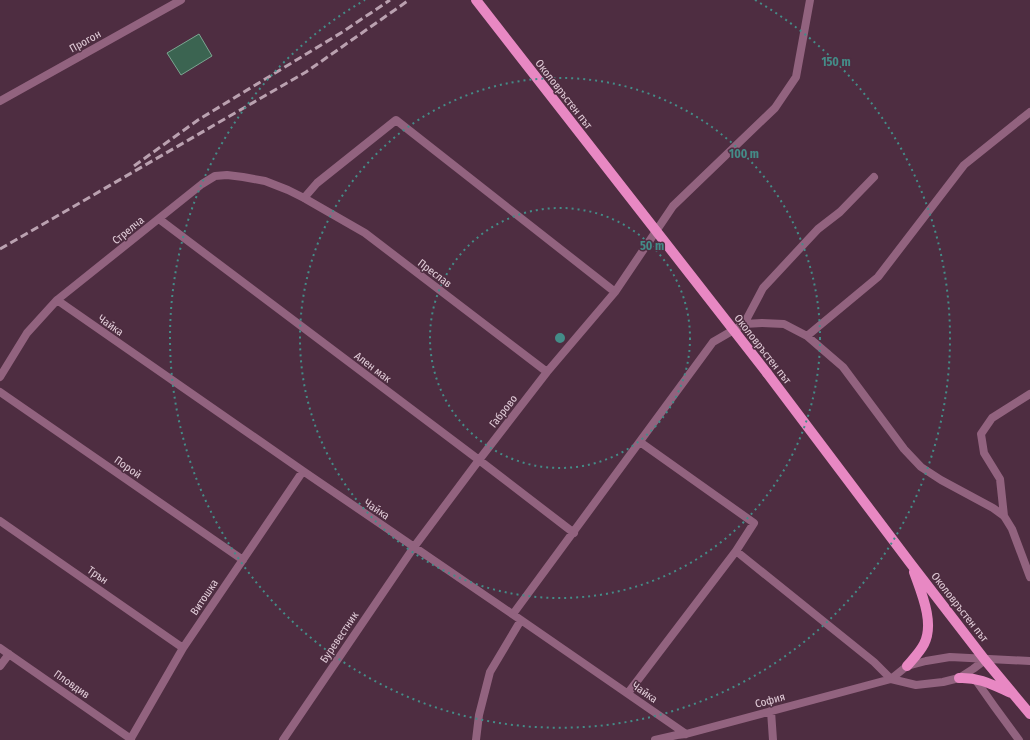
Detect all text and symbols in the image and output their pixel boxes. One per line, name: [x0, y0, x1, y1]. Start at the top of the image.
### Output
street label: Прогон: [67, 28, 103, 55]
text: 150 m: [821, 55, 851, 69]
street label: Околовръстен път: [532, 57, 595, 132]
text: 100 m: [729, 147, 759, 161]
street label: Стрелча: [110, 214, 147, 247]
text: 50 m: [640, 239, 664, 253]
street label: Преслав: [415, 256, 454, 290]
street label: Чайка: [96, 312, 126, 339]
street label: Околовръстен път: [731, 312, 794, 387]
centre of rings: [553, 331, 567, 345]
street label: Ален мак: [352, 349, 394, 386]
street label: Габрово: [487, 392, 520, 430]
street label: Порой: [112, 453, 144, 481]
street label: Чайка: [362, 496, 392, 523]
street label: Трън: [85, 564, 111, 587]
street label: Околовръстен път: [928, 570, 991, 645]
street label: Витошка: [188, 577, 221, 618]
street label: Буревестник: [318, 609, 362, 665]
street label: Пловдив: [51, 667, 92, 701]
street label: Чайка: [630, 679, 660, 706]
street label: София: [754, 690, 787, 711]

